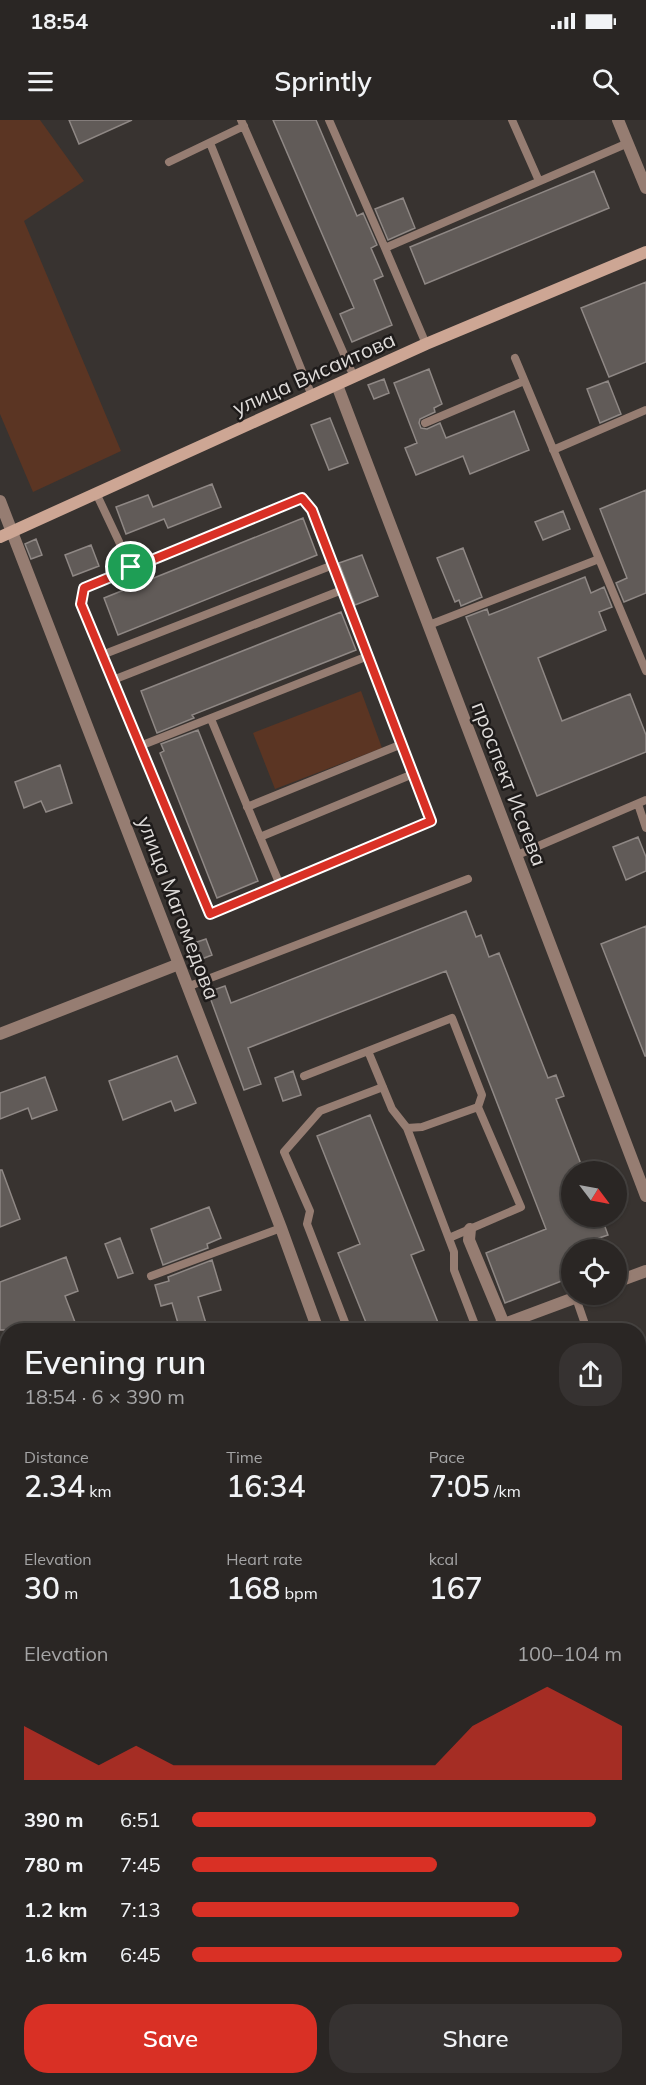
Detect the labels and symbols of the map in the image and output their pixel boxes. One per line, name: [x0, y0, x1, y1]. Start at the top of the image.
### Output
street label: улица Висаитова: [228, 325, 399, 421]
pin: [105, 541, 156, 592]
street label: проспект Исаева: [467, 698, 553, 869]
street label: улица Магомедова: [132, 812, 226, 1003]
north arrow: [561, 1161, 627, 1227]

